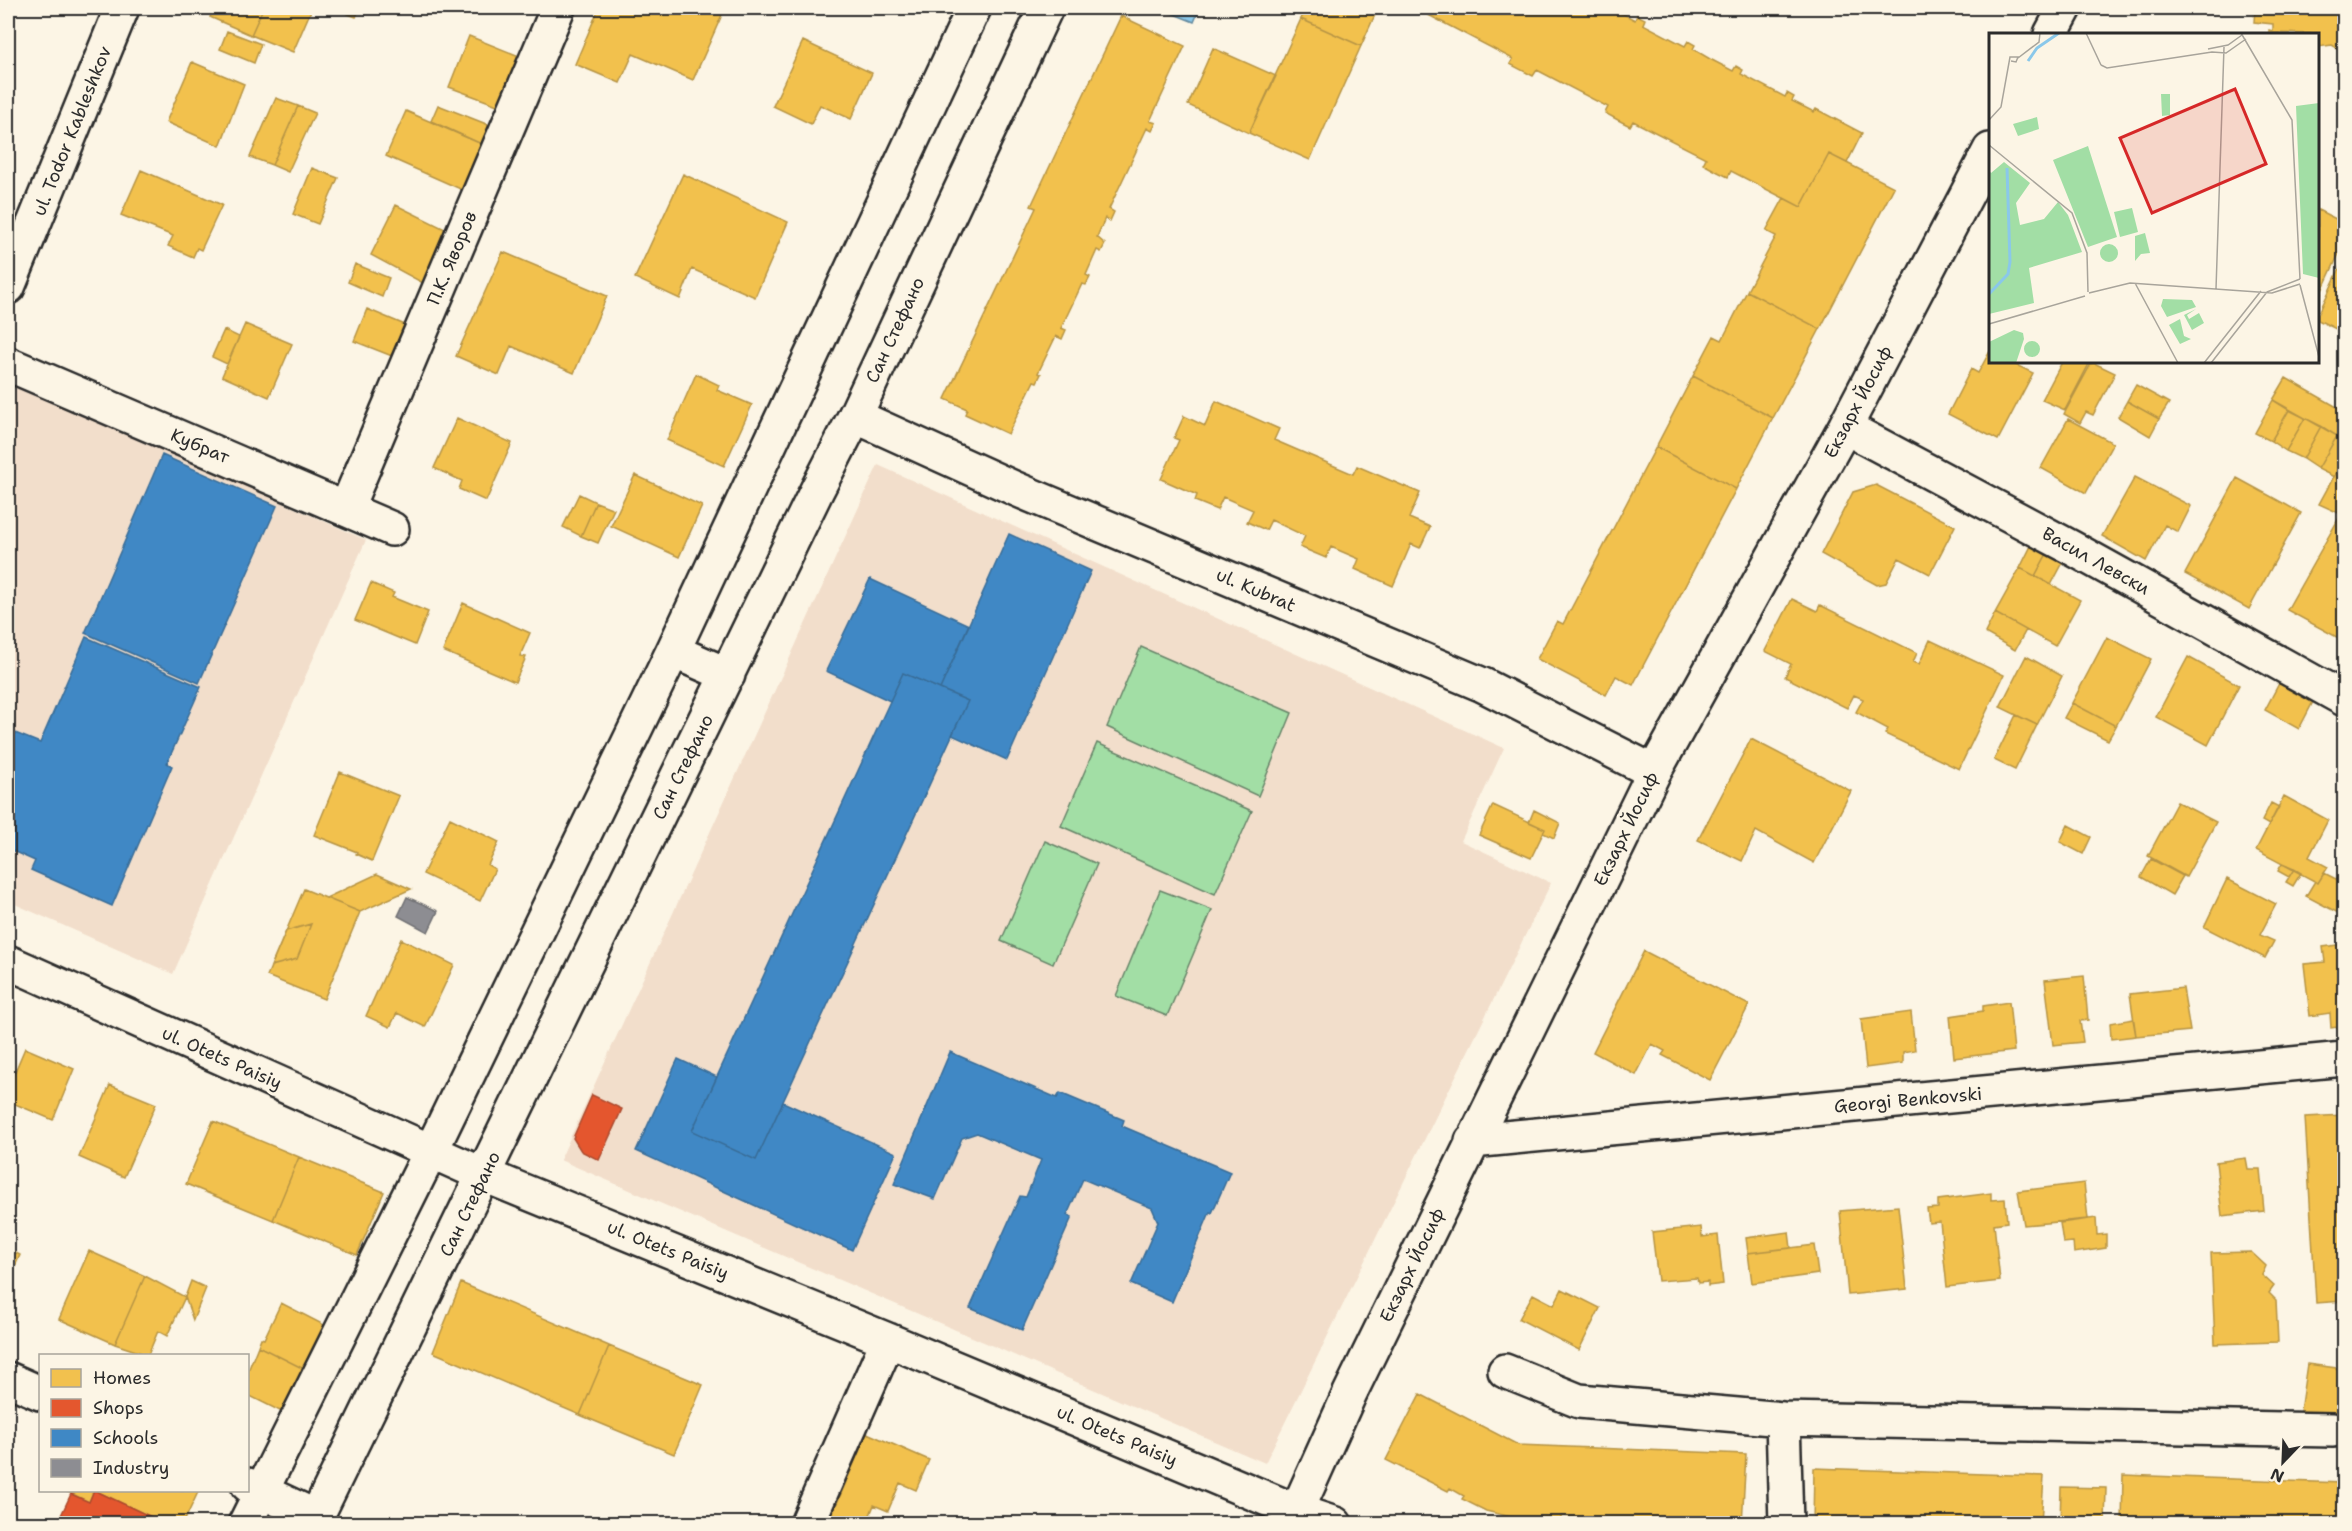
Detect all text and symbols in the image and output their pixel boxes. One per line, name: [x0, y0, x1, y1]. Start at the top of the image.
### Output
inset map: [1989, 33, 2319, 363]
street label: ul. Todor Kableshkov: [27, 43, 117, 219]
street label: П.К. Яворов: [421, 207, 483, 309]
street label: Сан Стефано: [860, 273, 930, 387]
street label: Екзарх Йосиф: [1818, 341, 1898, 462]
street label: Кубрат: [167, 423, 234, 469]
street label: Васил Левски: [2038, 522, 2154, 601]
street label: ul. Kubrat: [1212, 562, 1300, 618]
street label: Сан Стефано: [647, 710, 719, 824]
street label: Екзарх Йосиф: [1588, 768, 1664, 890]
street label: ul. Otets Paisiy: [158, 1021, 286, 1095]
street label: Georgi Benkovski: [1833, 1082, 1983, 1118]
street label: Сан Стефано: [434, 1147, 506, 1261]
street label: Екзарх Йосиф: [1374, 1204, 1450, 1326]
street label: ul. Otets Paisiy: [604, 1215, 732, 1285]
legend: [39, 1354, 249, 1492]
text: Homes: [93, 1366, 151, 1390]
text: Shops: [93, 1396, 144, 1420]
street label: ul. Otets Paisiy: [1053, 1400, 1181, 1472]
text: Schools: [93, 1426, 159, 1450]
north arrow: [2253, 1432, 2313, 1492]
text: Industry: [93, 1456, 169, 1480]
text: N: [2267, 1463, 2287, 1487]

